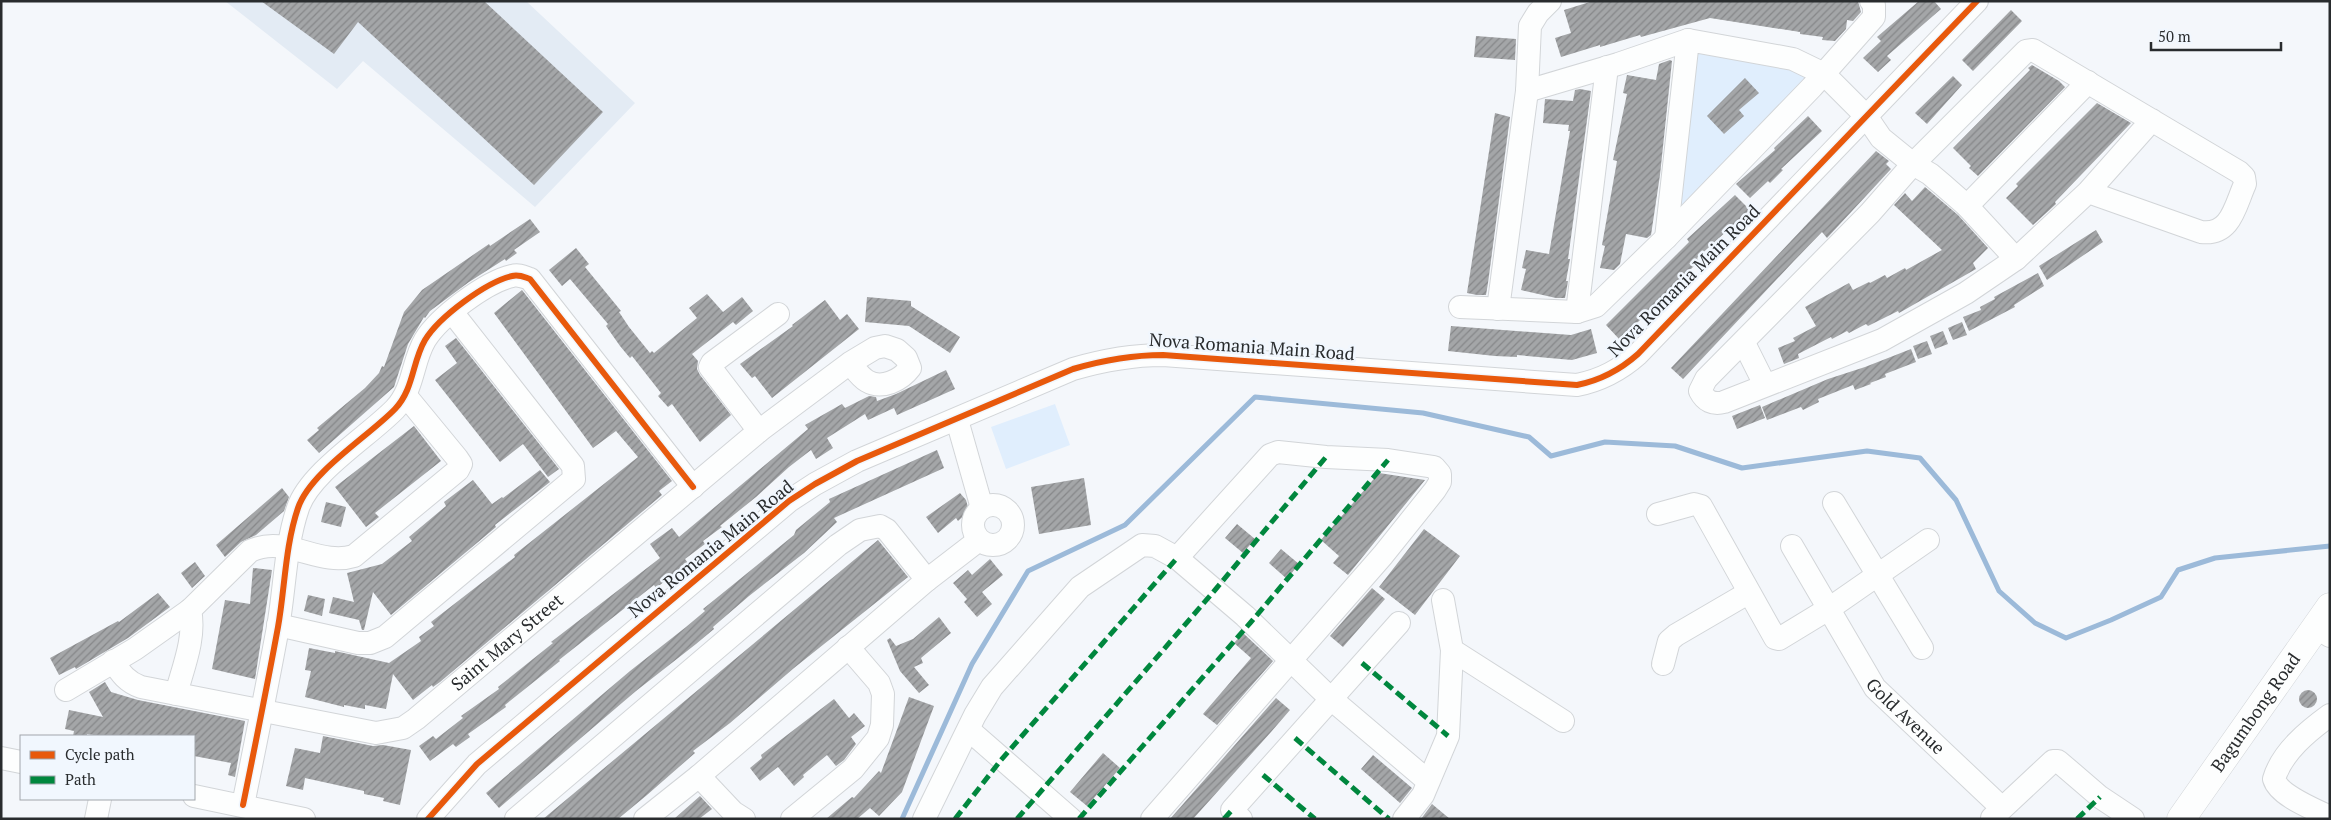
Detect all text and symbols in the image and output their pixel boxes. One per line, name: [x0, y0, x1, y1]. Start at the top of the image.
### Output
scale bar: [2151, 20, 2281, 52]
text: 50 m: [2158, 26, 2191, 46]
street label: Nova Romania Main Road: [1602, 199, 1765, 362]
street label: Nova Romania Main Road: [1148, 327, 1356, 365]
street label: Nova Romania Main Road: [623, 474, 798, 622]
street label: Saint Mary Street: [446, 587, 568, 696]
street label: Bagumbong Road: [2205, 648, 2305, 776]
street label: Gold Avenue: [1861, 674, 1951, 759]
legend: [20, 735, 195, 800]
text: Cycle path: [65, 744, 135, 764]
text: Path: [65, 769, 96, 789]

